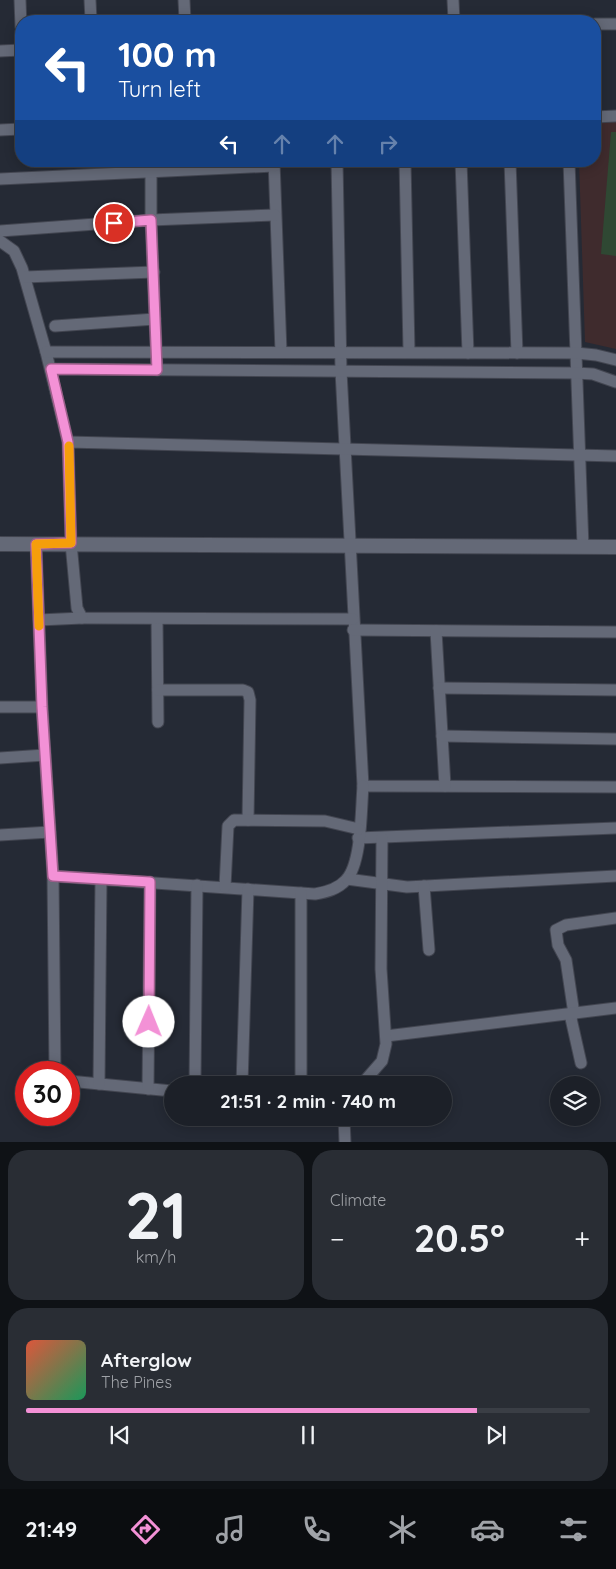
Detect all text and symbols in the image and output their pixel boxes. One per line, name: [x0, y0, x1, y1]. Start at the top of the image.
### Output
text: 100 m: [118, 32, 217, 76]
icon: left: [35, 35, 100, 100]
text: Turn left: [118, 75, 201, 103]
icon: left: [215, 130, 243, 158]
icon: ahead: [268, 130, 296, 158]
icon: ahead: [321, 130, 349, 158]
icon: right: [374, 130, 402, 158]
pin: [93, 202, 135, 244]
icon: arrive: [100, 209, 128, 237]
position arrow: [122, 995, 174, 1047]
speed limit sign: 30: [15, 1061, 80, 1126]
map controls: [550, 1076, 600, 1126]
button: layers: [550, 1076, 600, 1126]
text: 21:51 · 2 min · 740 m: [220, 1089, 396, 1113]
text: 21: [125, 1174, 187, 1255]
text: Climate: [330, 1190, 386, 1210]
text: 20.5°: [414, 1214, 505, 1262]
text: −: [330, 1221, 345, 1256]
text: +: [574, 1221, 590, 1256]
text: km/h: [136, 1247, 176, 1267]
text: Afterglow: [101, 1348, 192, 1372]
text: The Pines: [101, 1372, 172, 1392]
icon: previous: [106, 1421, 134, 1449]
icon: pause: [294, 1421, 322, 1449]
icon: next: [482, 1421, 510, 1449]
icon: directions: [128, 1512, 163, 1547]
icon: music: [213, 1512, 248, 1547]
icon: phone: [299, 1512, 334, 1547]
icon: climate: [385, 1512, 420, 1547]
icon: car: [470, 1512, 505, 1547]
icon: filters: [556, 1512, 591, 1547]
text: 21:49: [25, 1515, 77, 1543]

